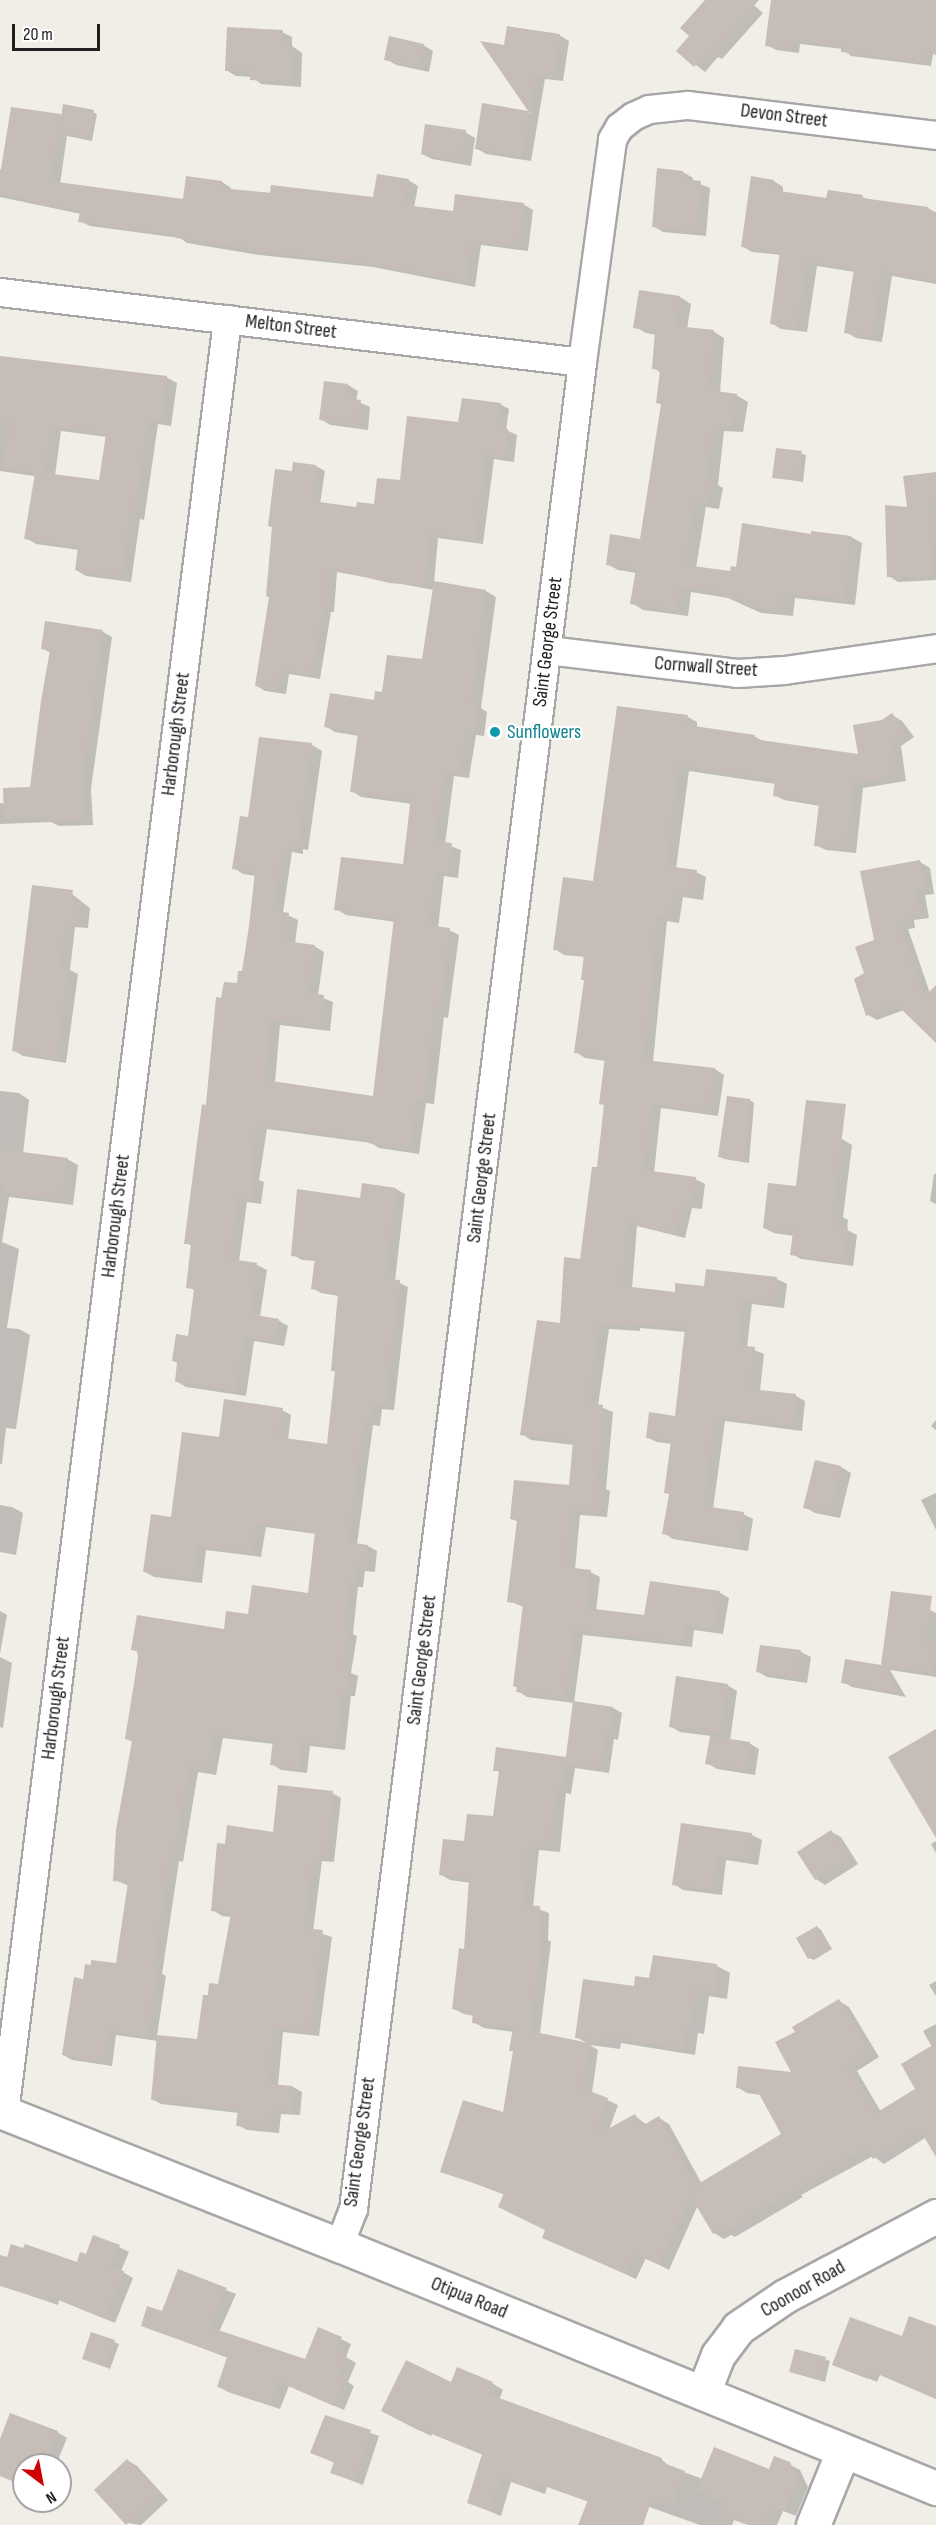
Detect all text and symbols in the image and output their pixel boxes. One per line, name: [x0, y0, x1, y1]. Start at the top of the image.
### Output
scale bar: [15, 12, 104, 50]
text: 20 m: [23, 24, 53, 45]
street label: Devon Street: [739, 99, 829, 133]
street label: Melton Street: [244, 309, 338, 345]
street label: Saint George Street: [528, 576, 568, 708]
street label: Cornwall Street: [653, 651, 759, 683]
street label: Harborough Street: [157, 671, 195, 797]
place label: Sunflowers: [507, 720, 581, 744]
marker: Sunflowers: [488, 725, 502, 739]
street label: Saint George Street: [462, 1112, 502, 1244]
street label: Harborough Street: [97, 1153, 135, 1279]
street label: Saint George Street: [402, 1594, 442, 1726]
street label: Harborough Street: [37, 1635, 75, 1761]
street label: Saint George Street: [339, 2076, 381, 2208]
street label: Coonoor Road: [757, 2255, 849, 2323]
street label: Otipua Road: [427, 2272, 511, 2324]
north arrow: [12, 2453, 72, 2513]
text: N: [42, 2487, 59, 2507]

